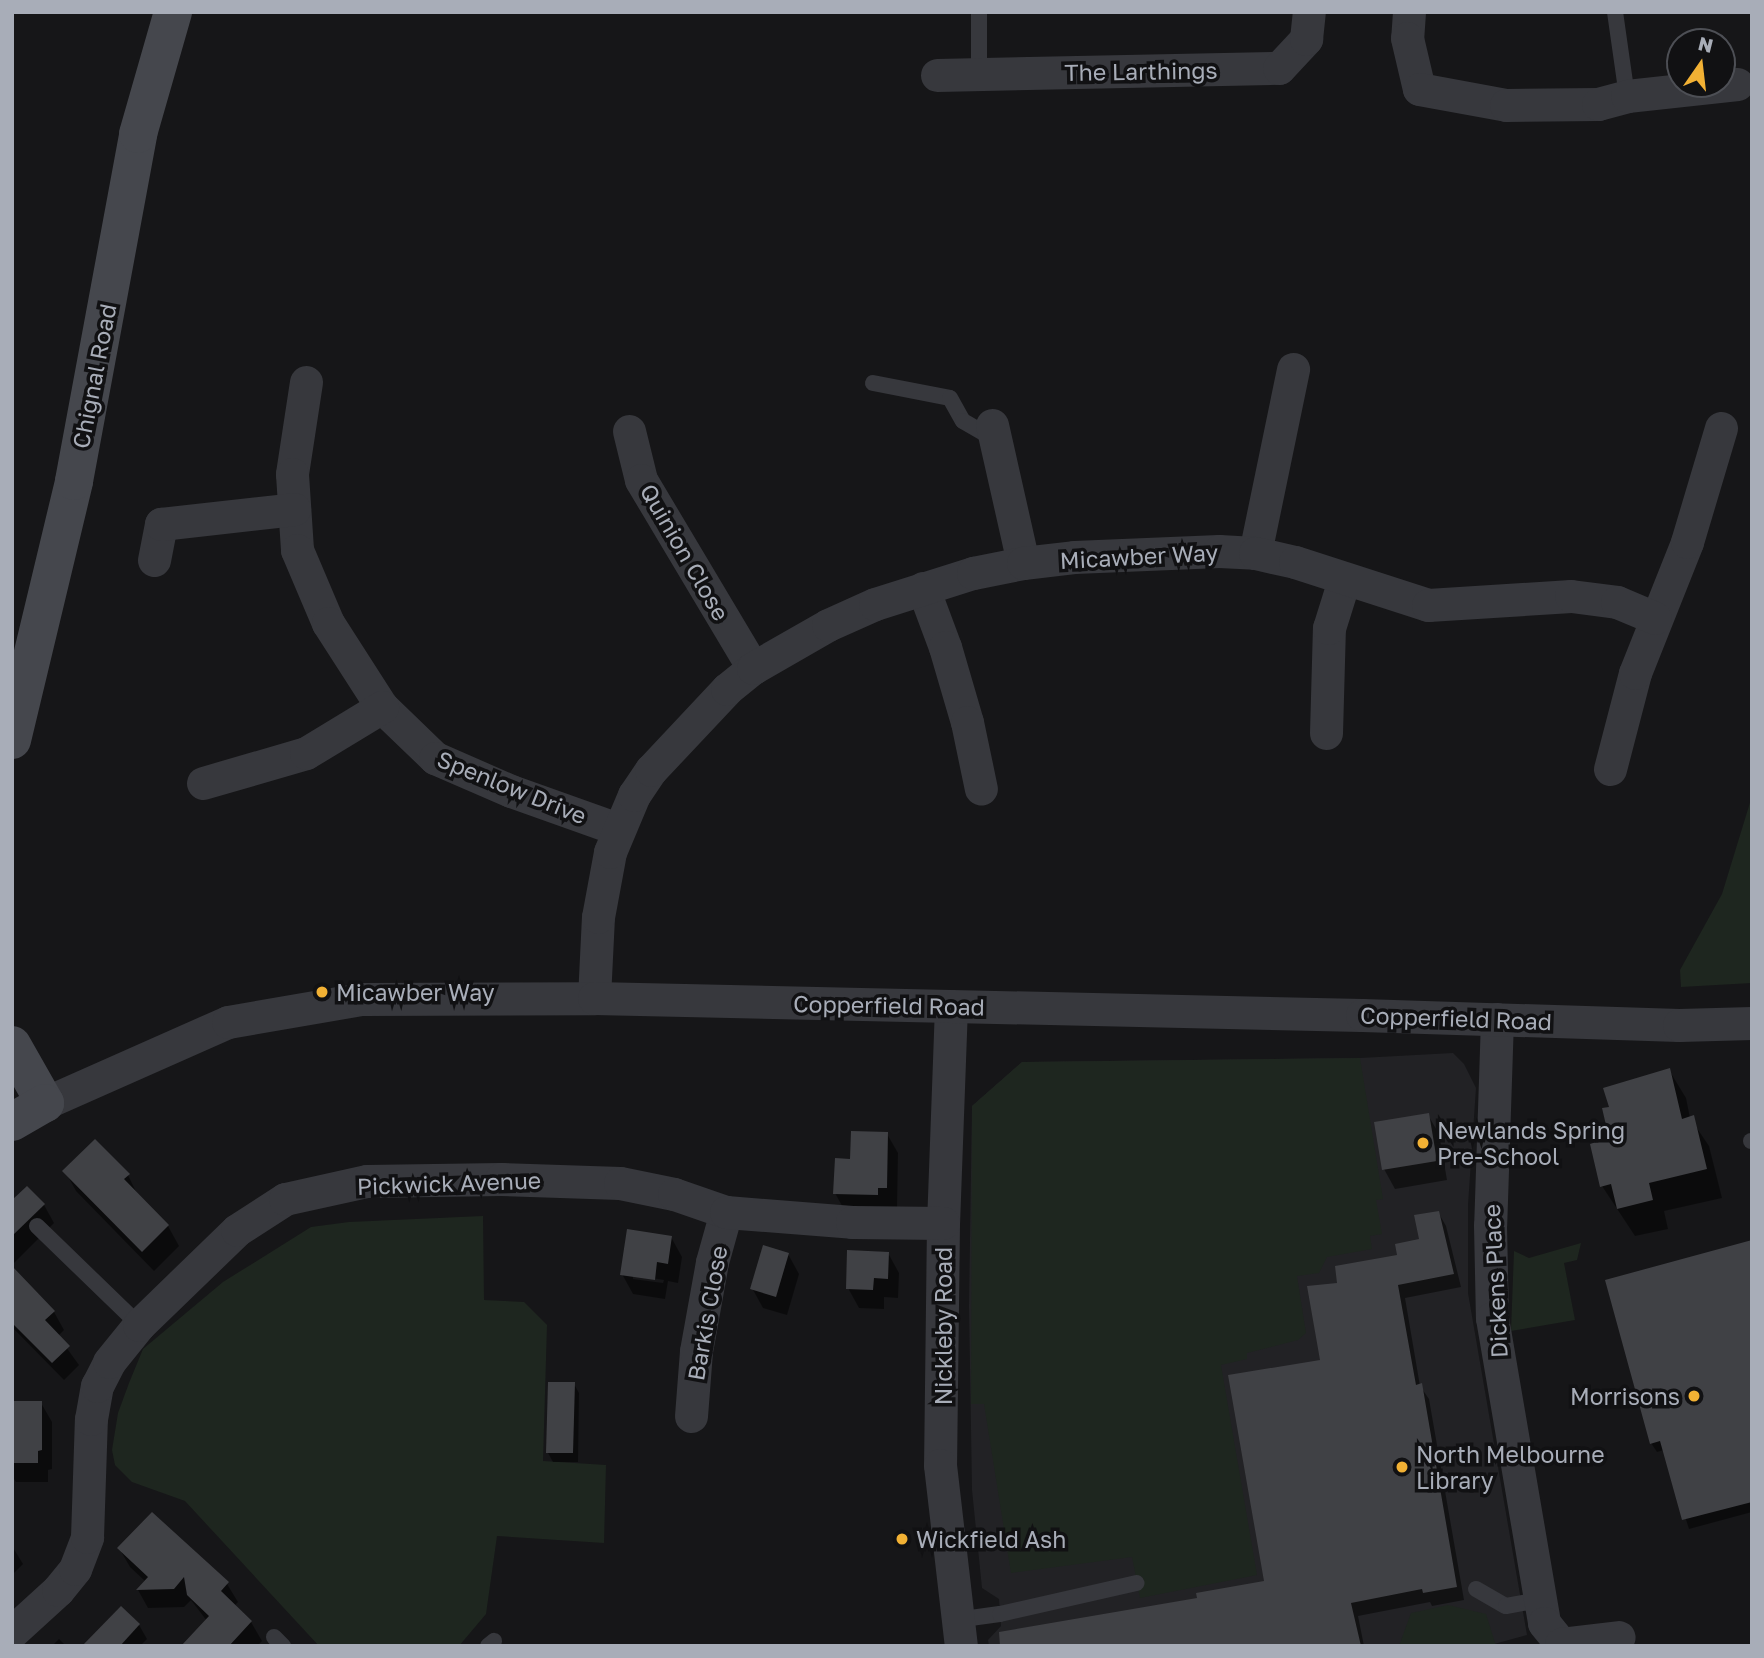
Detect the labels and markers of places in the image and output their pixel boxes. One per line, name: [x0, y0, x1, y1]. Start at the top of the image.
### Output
place label: Micawber Way: [336, 978, 495, 1006]
marker: Micawber Way: [314, 984, 330, 1000]
place label: Newlands Spring Pre-School: [1437, 1116, 1625, 1170]
marker: Newlands Spring Pre-School: [1415, 1135, 1431, 1151]
place label: Morrisons: [1570, 1382, 1680, 1410]
marker: Morrisons: [1686, 1388, 1702, 1404]
place label: North Melbourne Library: [1416, 1440, 1605, 1494]
marker: North Melbourne Library: [1394, 1459, 1410, 1475]
place label: Wickfield Ash: [916, 1525, 1066, 1553]
marker: Wickfield Ash: [894, 1531, 910, 1547]

